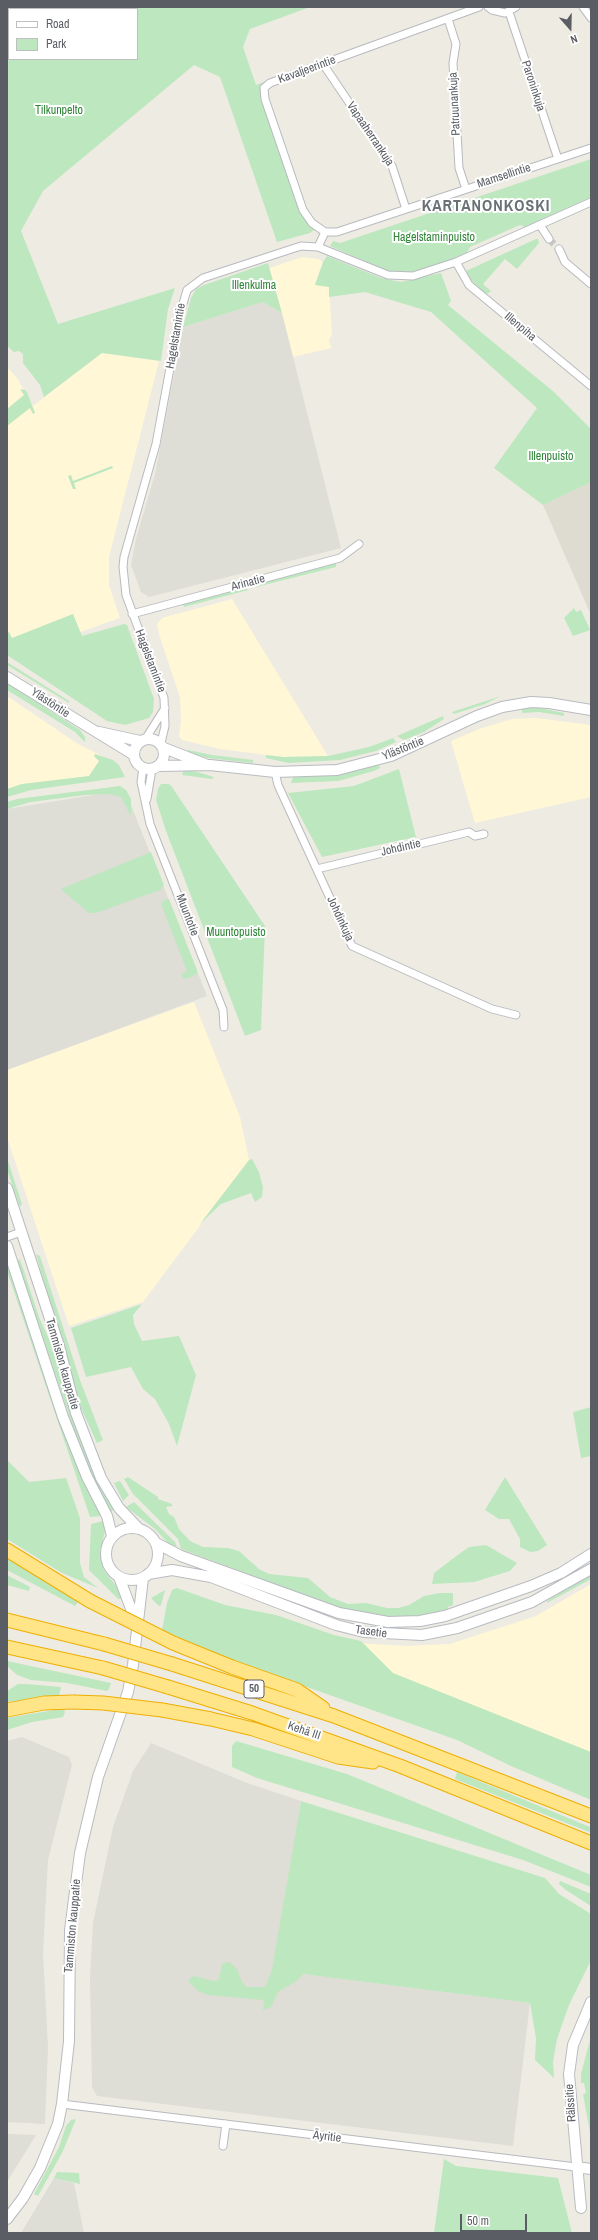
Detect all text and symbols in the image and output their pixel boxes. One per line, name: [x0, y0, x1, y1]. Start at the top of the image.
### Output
legend: [8, 8, 138, 60]
north arrow: [550, 8, 590, 48]
text: Road: [46, 16, 70, 32]
text: N: [569, 32, 580, 47]
text: Park: [46, 36, 66, 52]
street label: Kavaljeerintie: [276, 53, 338, 87]
street label: Paroninkuja: [518, 59, 548, 113]
street label: Patruunankuja: [446, 72, 464, 136]
street label: Vapaaherrankuja: [343, 99, 397, 169]
park label: Tilkunpelto: [35, 104, 83, 118]
street label: Mamsellintie: [475, 161, 533, 191]
district label: KARTANONKOSKI: [422, 197, 550, 217]
park label: Hagelstaminpuisto: [393, 231, 475, 245]
park label: Illenkulma: [232, 279, 276, 293]
street label: Hagelstamintie: [163, 302, 189, 370]
street label: Illenpiha: [501, 310, 539, 344]
park label: Illenpuisto: [529, 450, 573, 464]
street label: Arinatie: [229, 572, 267, 594]
street label: Hagelstamintie: [131, 628, 169, 694]
street label: Ylästöntie: [28, 685, 72, 721]
street label: Ylästöntie: [380, 734, 426, 764]
street label: Johdintie: [380, 836, 422, 860]
street label: Muuntotie: [172, 892, 202, 938]
street label: Johdinkuja: [323, 894, 357, 944]
park label: Muuntopuisto: [206, 926, 266, 940]
street label: Tammiston kauppatie: [42, 1317, 82, 1411]
street label: Tasetie: [354, 1623, 388, 1641]
road number: 50: [244, 1680, 264, 1698]
street label: Kehä III: [286, 1719, 322, 1743]
street label: Tammiston kauppatie: [62, 1878, 84, 1974]
street label: Rälssitie: [562, 2083, 580, 2123]
street label: Äyritie: [312, 2128, 342, 2146]
scale bar: [462, 2206, 529, 2232]
text: 50 m: [467, 2213, 489, 2229]

